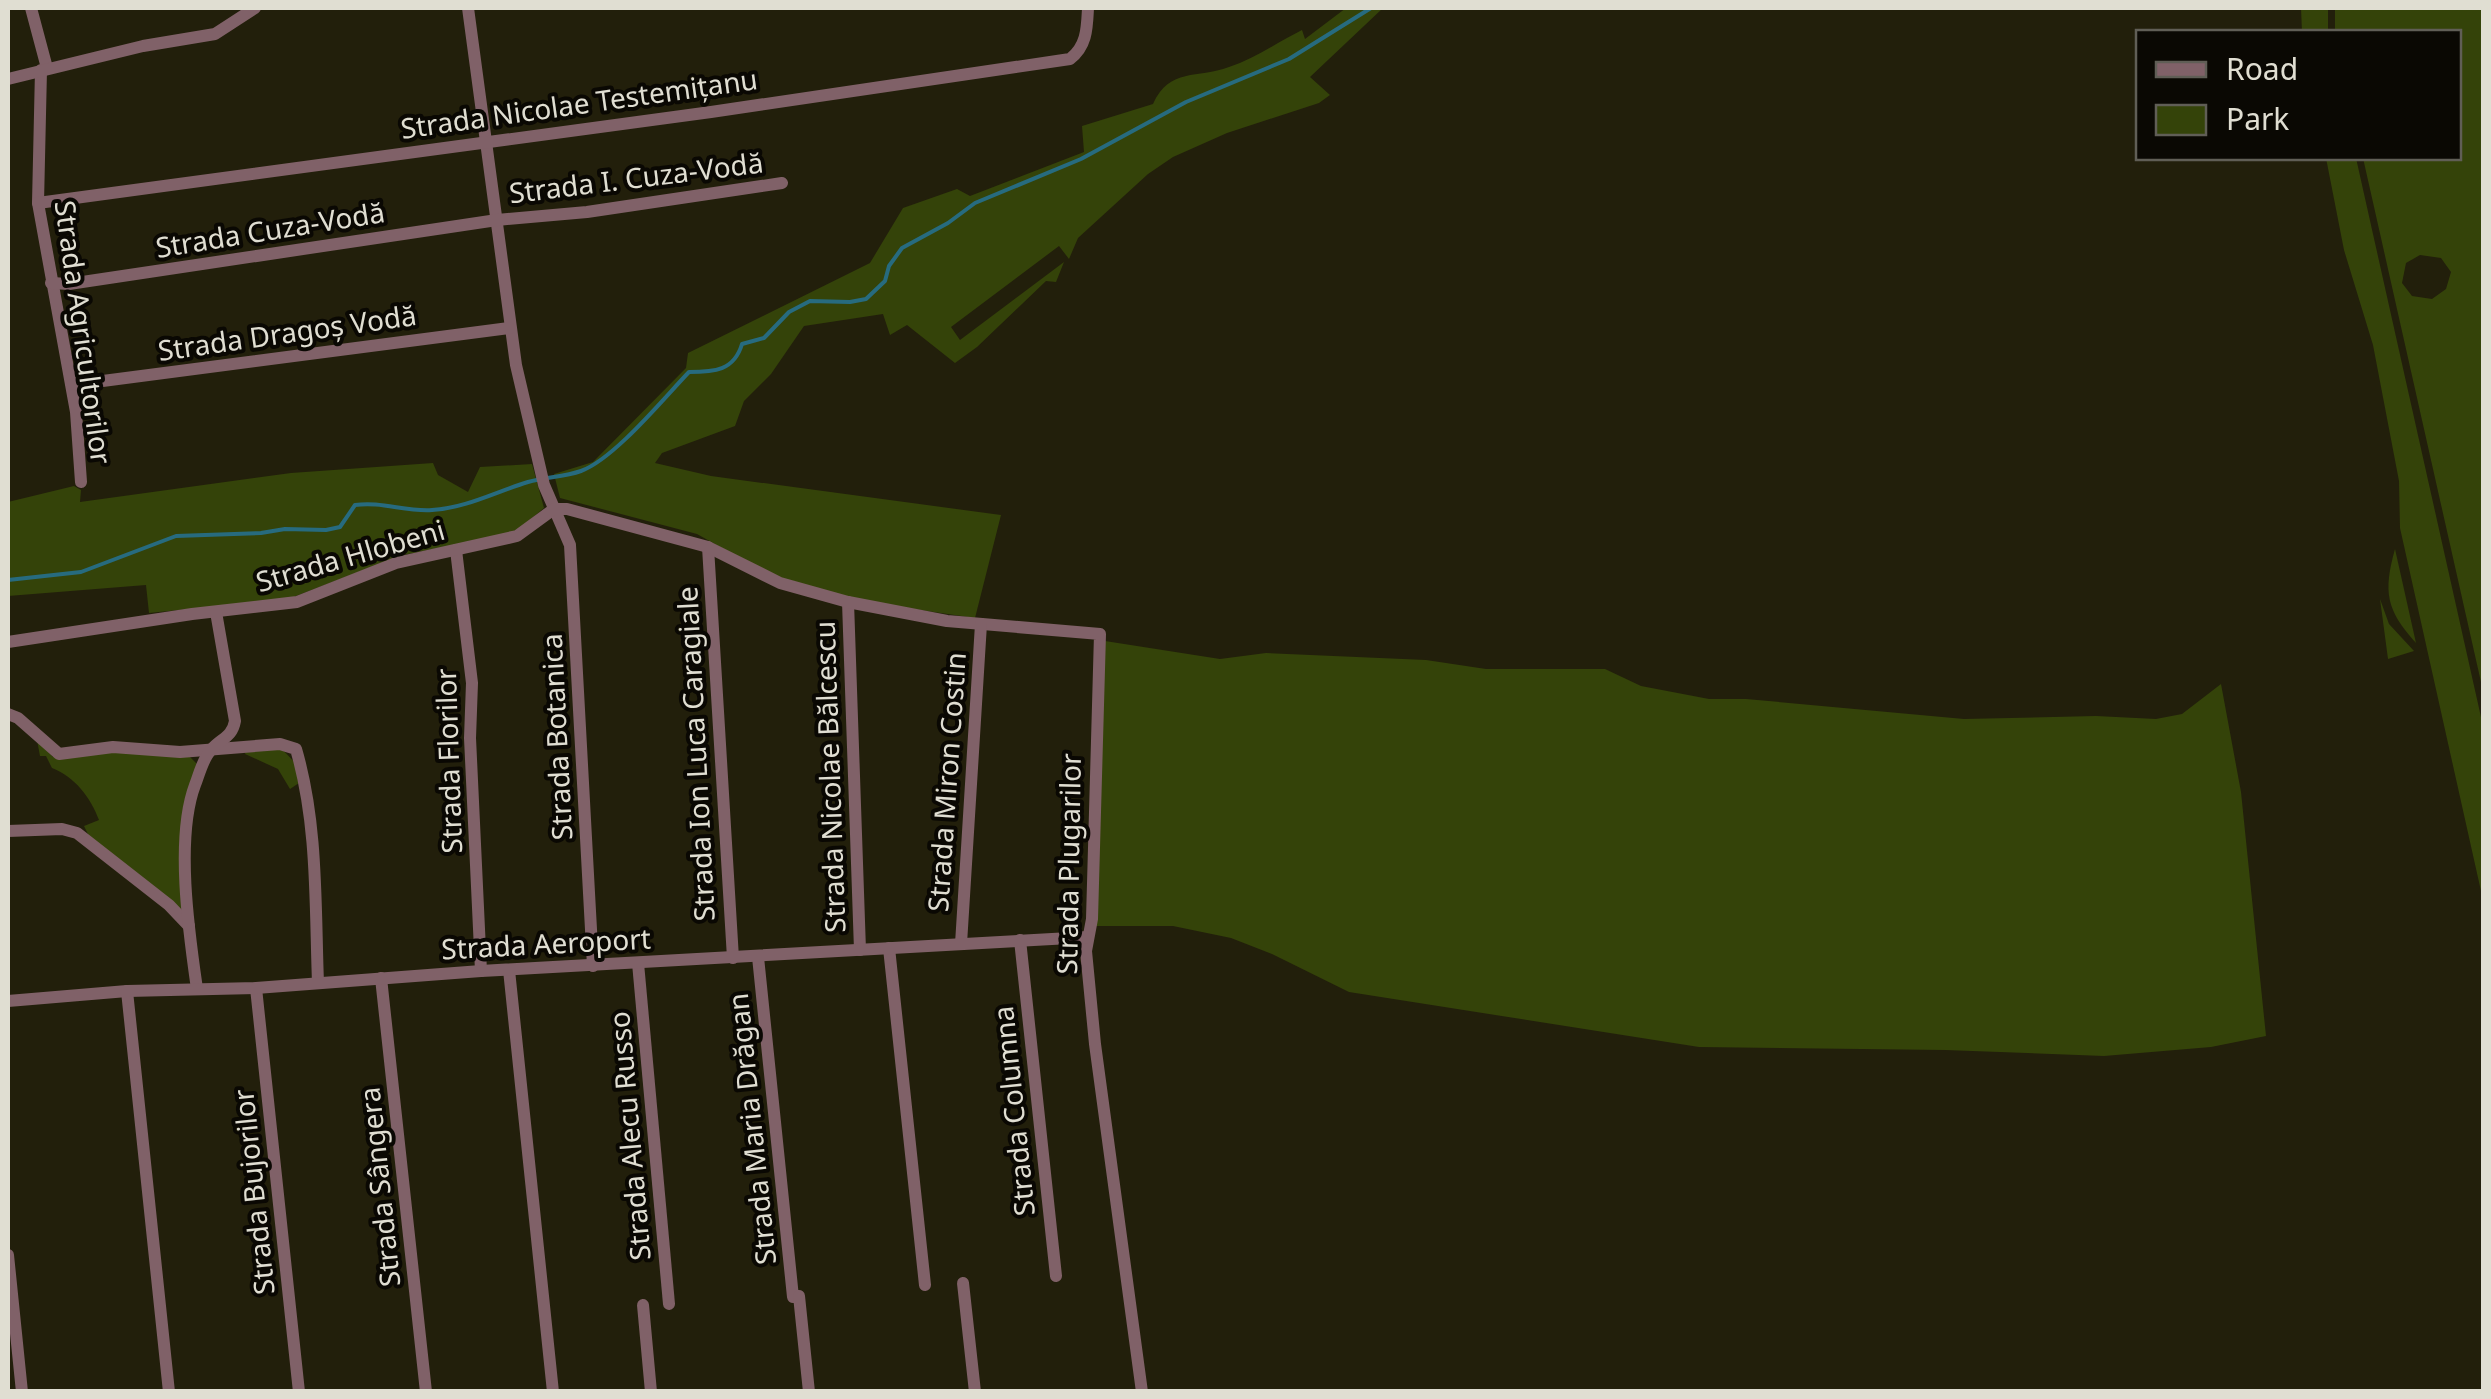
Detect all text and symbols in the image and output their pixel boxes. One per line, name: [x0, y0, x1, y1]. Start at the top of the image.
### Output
legend: [2136, 30, 2461, 160]
text: Road: [2226, 48, 2298, 89]
street label: Strada Nicolae Testemițanu: [398, 59, 760, 147]
text: Park: [2226, 98, 2289, 139]
street label: Strada I. Cuza-Vodă: [507, 143, 765, 211]
street label: Strada Cuza-Vodă: [153, 192, 387, 266]
street label: Strada Agricultorilor: [47, 198, 121, 467]
street label: Strada Dragoș Vodă: [155, 295, 419, 369]
street label: Strada Hlobeni: [251, 510, 449, 600]
street label: Strada Ion Luca Caragiale: [667, 586, 723, 922]
street label: Strada Nicolae Bălcescu: [805, 621, 853, 933]
street label: Strada Botanica: [532, 633, 580, 841]
street label: Strada Miron Costin: [918, 651, 974, 913]
street label: Strada Florilor: [426, 667, 470, 854]
street label: Strada Plugarilor: [1047, 753, 1089, 975]
street label: Strada Aeroport: [440, 919, 652, 967]
street label: Strada Maria Drăgan: [718, 991, 784, 1267]
street label: Strada Columna: [983, 1004, 1043, 1218]
street label: Strada Alecu Russo: [599, 1010, 659, 1262]
street label: Strada Sângera: [350, 1085, 408, 1289]
street label: Strada Bujorilor: [223, 1087, 283, 1297]

